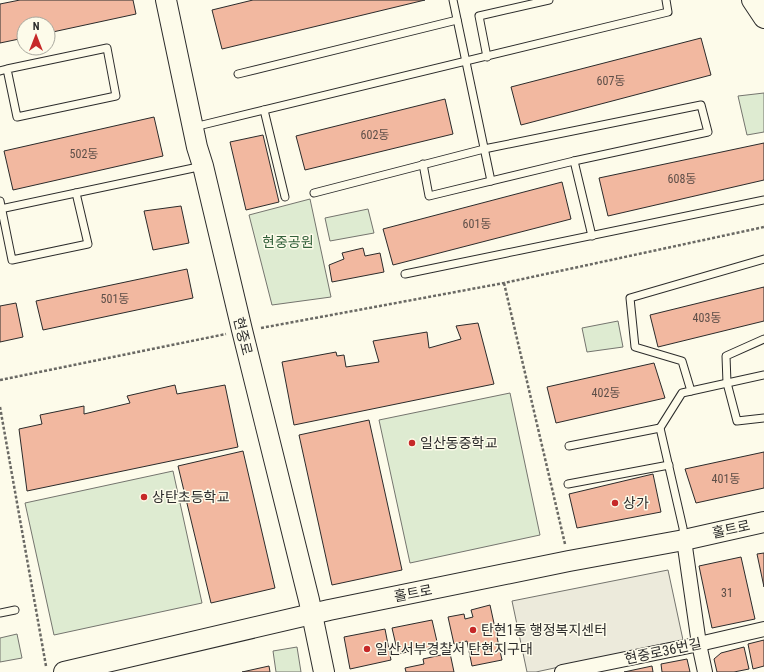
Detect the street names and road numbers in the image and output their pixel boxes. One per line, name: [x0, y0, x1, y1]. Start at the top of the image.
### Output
street label: 현중로: [231, 315, 255, 357]
street label: 홀트로: [710, 517, 752, 541]
street label: 홀트로: [393, 581, 434, 605]
street label: 현중로36번길: [623, 635, 703, 667]

